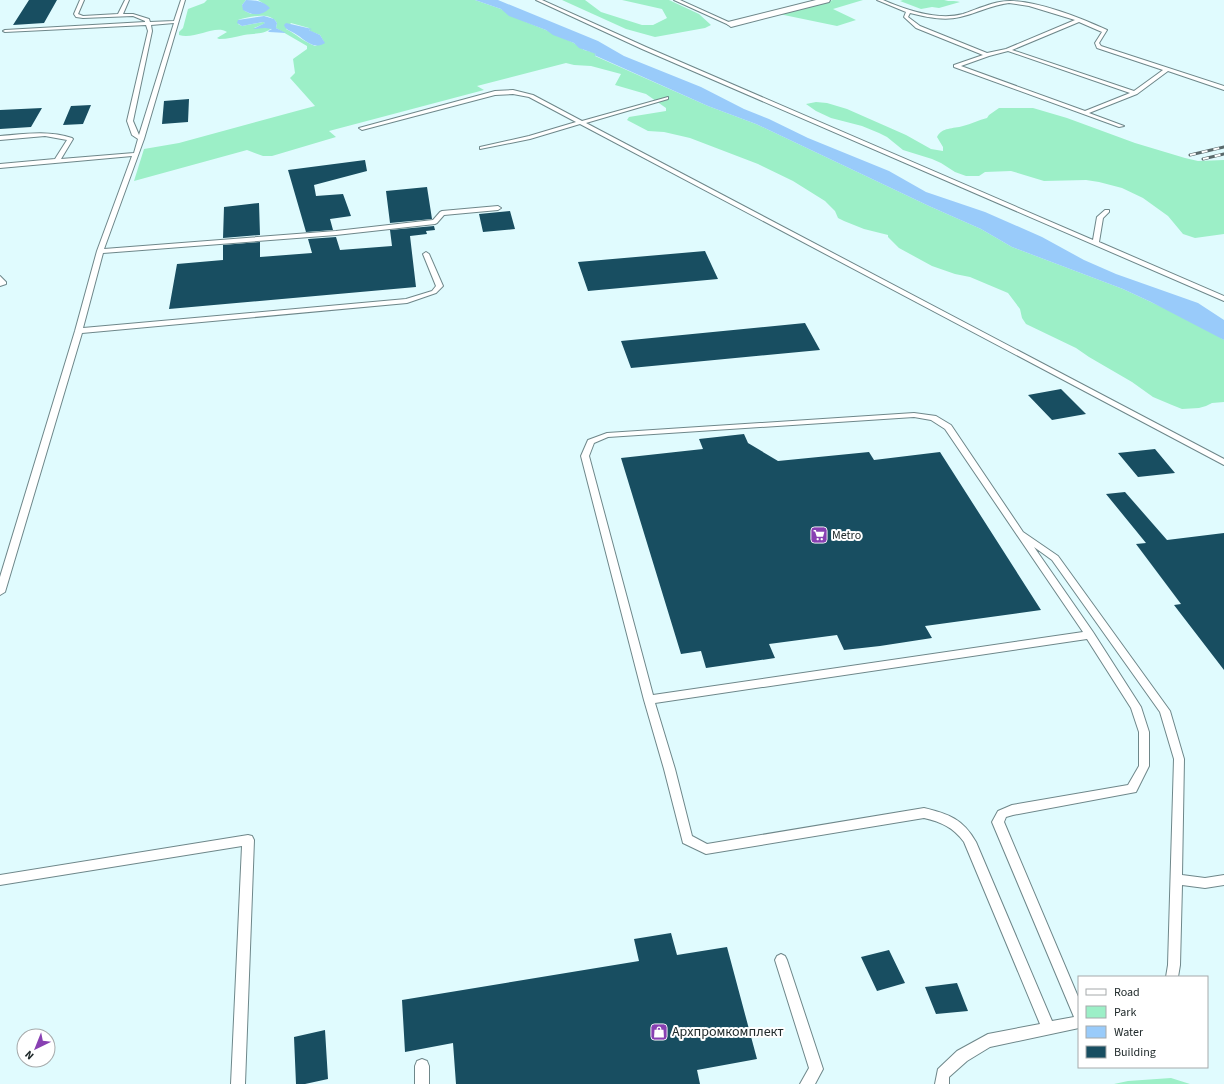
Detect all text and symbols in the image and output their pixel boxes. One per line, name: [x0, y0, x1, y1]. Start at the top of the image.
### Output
supermarket icon: Metro: [809, 525, 829, 545]
place label: Metro: [832, 527, 861, 544]
legend: [1078, 976, 1208, 1068]
text: Road: [1114, 984, 1140, 1001]
text: Park: [1114, 1004, 1136, 1021]
shop icon: Архпромкомплект: [649, 1022, 669, 1042]
place label: Архпромкомплект: [672, 1022, 784, 1042]
text: Water: [1114, 1024, 1144, 1041]
north arrow: [16, 1028, 56, 1068]
text: Building: [1114, 1044, 1156, 1061]
text: N: [22, 1047, 37, 1063]

